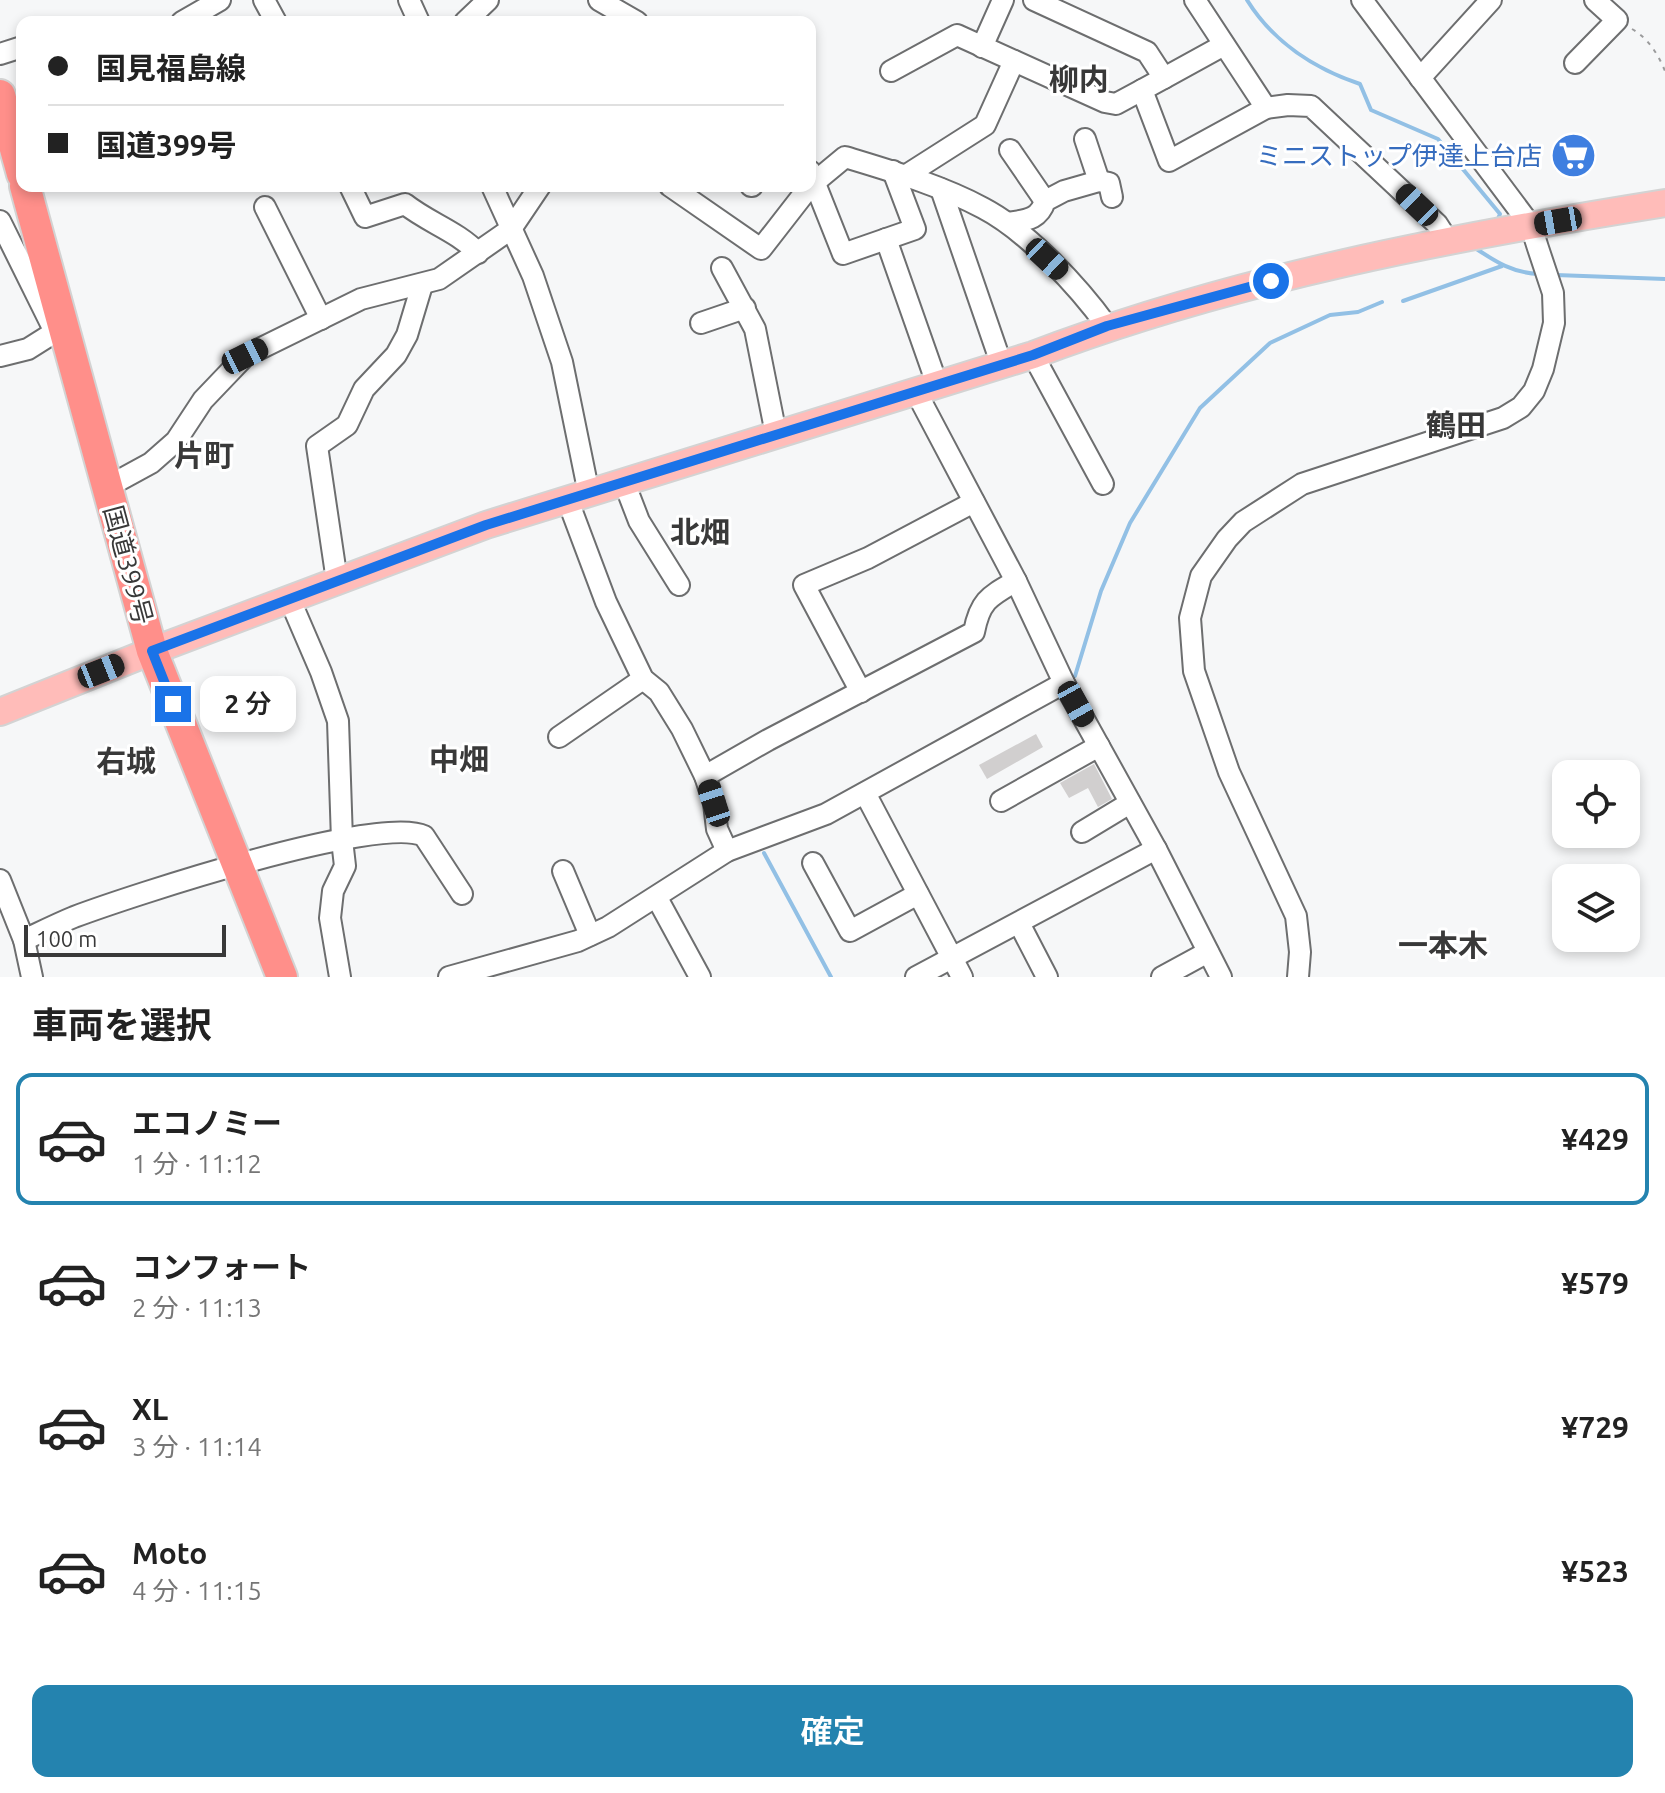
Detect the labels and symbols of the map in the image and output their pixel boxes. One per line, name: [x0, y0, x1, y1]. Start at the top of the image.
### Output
district label: 柳内: [1049, 62, 1109, 96]
supermarket icon: ミニストップ伊達上台店: [1549, 132, 1597, 180]
place label: ミニストップ伊達上台店: [1256, 141, 1542, 170]
car: [1391, 180, 1443, 230]
car: [1532, 205, 1584, 237]
car: [1021, 234, 1073, 284]
route start: [1253, 263, 1289, 299]
car: [218, 335, 272, 377]
district label: 鶴田: [1426, 408, 1486, 442]
district label: 片町: [174, 438, 234, 472]
street label: 国道399号: [99, 502, 158, 628]
district label: 北畑: [670, 515, 730, 549]
car: [74, 651, 128, 691]
callout: 2 分: [201, 676, 297, 732]
car: [1054, 677, 1098, 731]
route end: [155, 686, 191, 722]
district label: 中畑: [429, 742, 489, 776]
district label: 右城: [96, 744, 156, 778]
car: [695, 776, 733, 830]
scale bar: [24, 921, 226, 957]
district label: 一本木: [1398, 928, 1488, 962]

